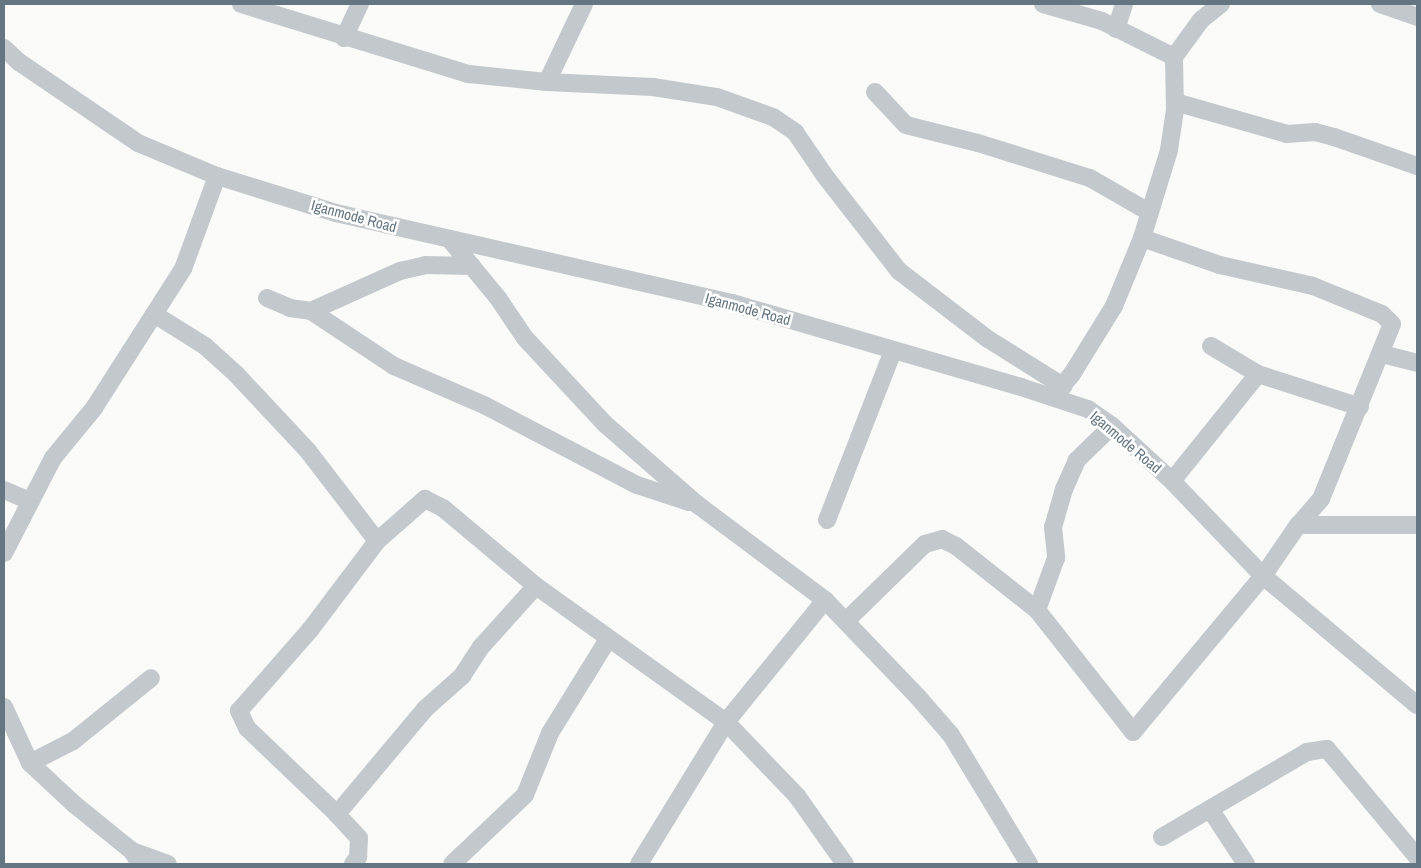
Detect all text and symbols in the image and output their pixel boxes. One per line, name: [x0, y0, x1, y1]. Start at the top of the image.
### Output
street label: Iganmode Road: [309, 196, 399, 236]
street label: Iganmode Road: [703, 289, 793, 329]
street label: Iganmode Road: [1087, 407, 1165, 477]

